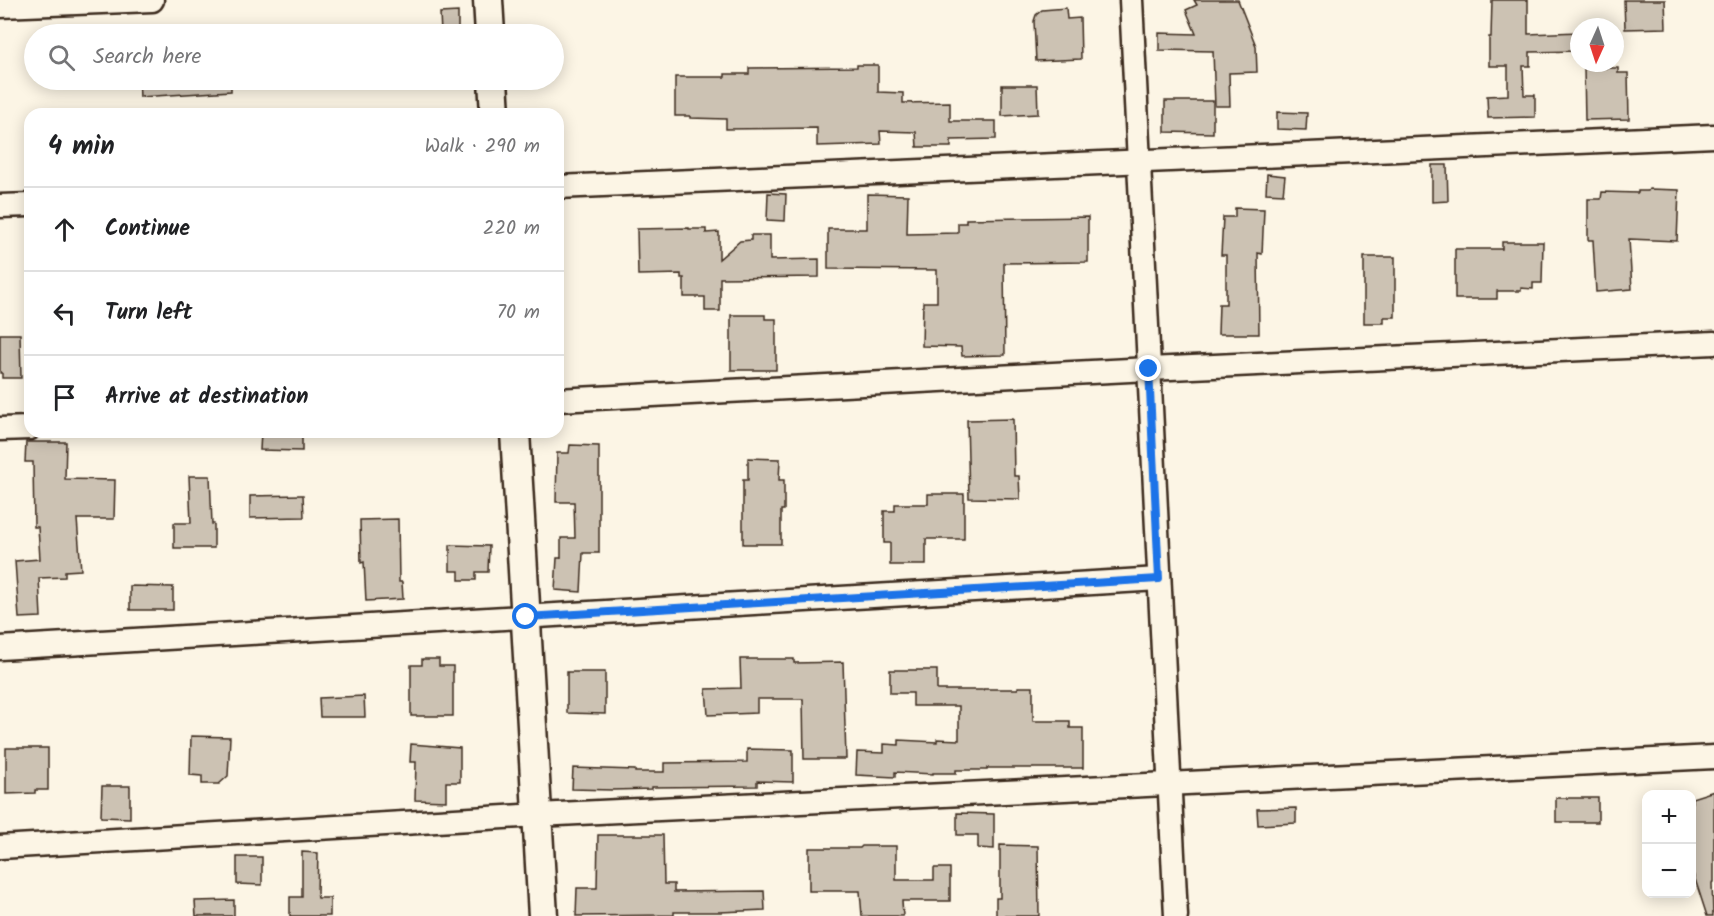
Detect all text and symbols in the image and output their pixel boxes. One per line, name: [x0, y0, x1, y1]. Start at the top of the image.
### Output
north arrow: [1570, 18, 1624, 72]
search box: [24, 24, 564, 90]
text: Search here: [93, 40, 201, 75]
icon: search: [45, 41, 78, 74]
text: 4 min: [48, 126, 115, 168]
text: Walk · 290 m: [425, 131, 540, 163]
text: Continue: [105, 212, 190, 247]
icon: ahead: [48, 213, 81, 246]
text: 220 m: [483, 213, 540, 245]
text: Turn left: [105, 296, 192, 331]
icon: left: [48, 297, 81, 330]
text: 70 m: [497, 297, 540, 329]
route end: [1135, 355, 1161, 381]
text: Arrive at destination: [105, 380, 308, 415]
icon: arrive: [48, 381, 81, 414]
route start: [512, 603, 538, 629]
map controls: [1642, 790, 1696, 898]
button: +: [1642, 790, 1696, 844]
button: −: [1642, 844, 1696, 898]

